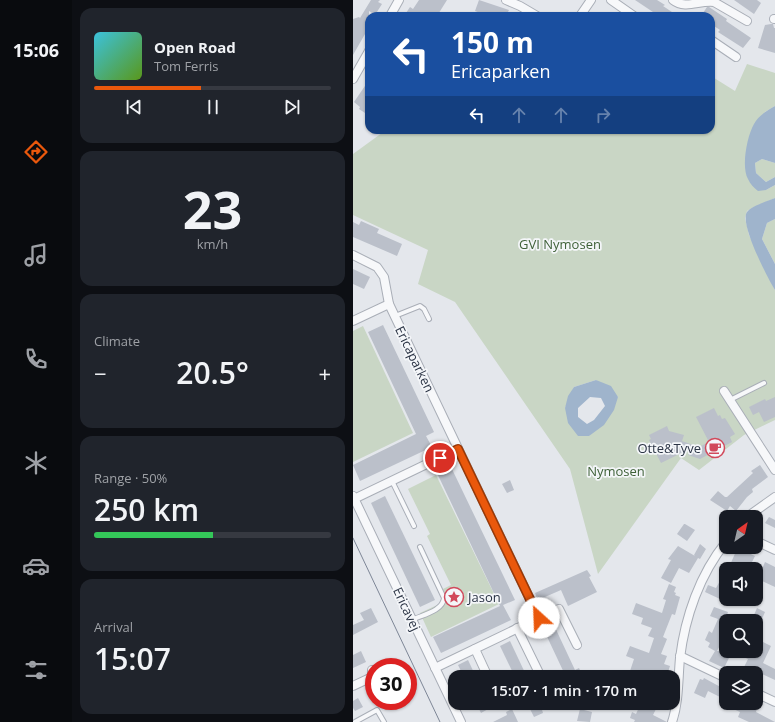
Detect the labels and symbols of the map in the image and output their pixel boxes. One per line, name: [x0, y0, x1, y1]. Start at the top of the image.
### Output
park label: GVI Nymosen: [519, 235, 601, 253]
street label: Ericaparken: [391, 323, 439, 395]
cafe icon: Otte&Tyve: [704, 437, 726, 459]
place label: Otte&Tyve: [637, 439, 701, 457]
pin: [423, 441, 457, 475]
park label: Nymosen: [587, 462, 645, 480]
north arrow: [719, 510, 763, 554]
street label: Ericavej: [389, 584, 425, 634]
place icon: Jason: [443, 586, 465, 608]
place label: Jason: [466, 588, 501, 606]
position arrow: [518, 597, 560, 639]
speed limit sign: 30: [365, 658, 417, 710]

